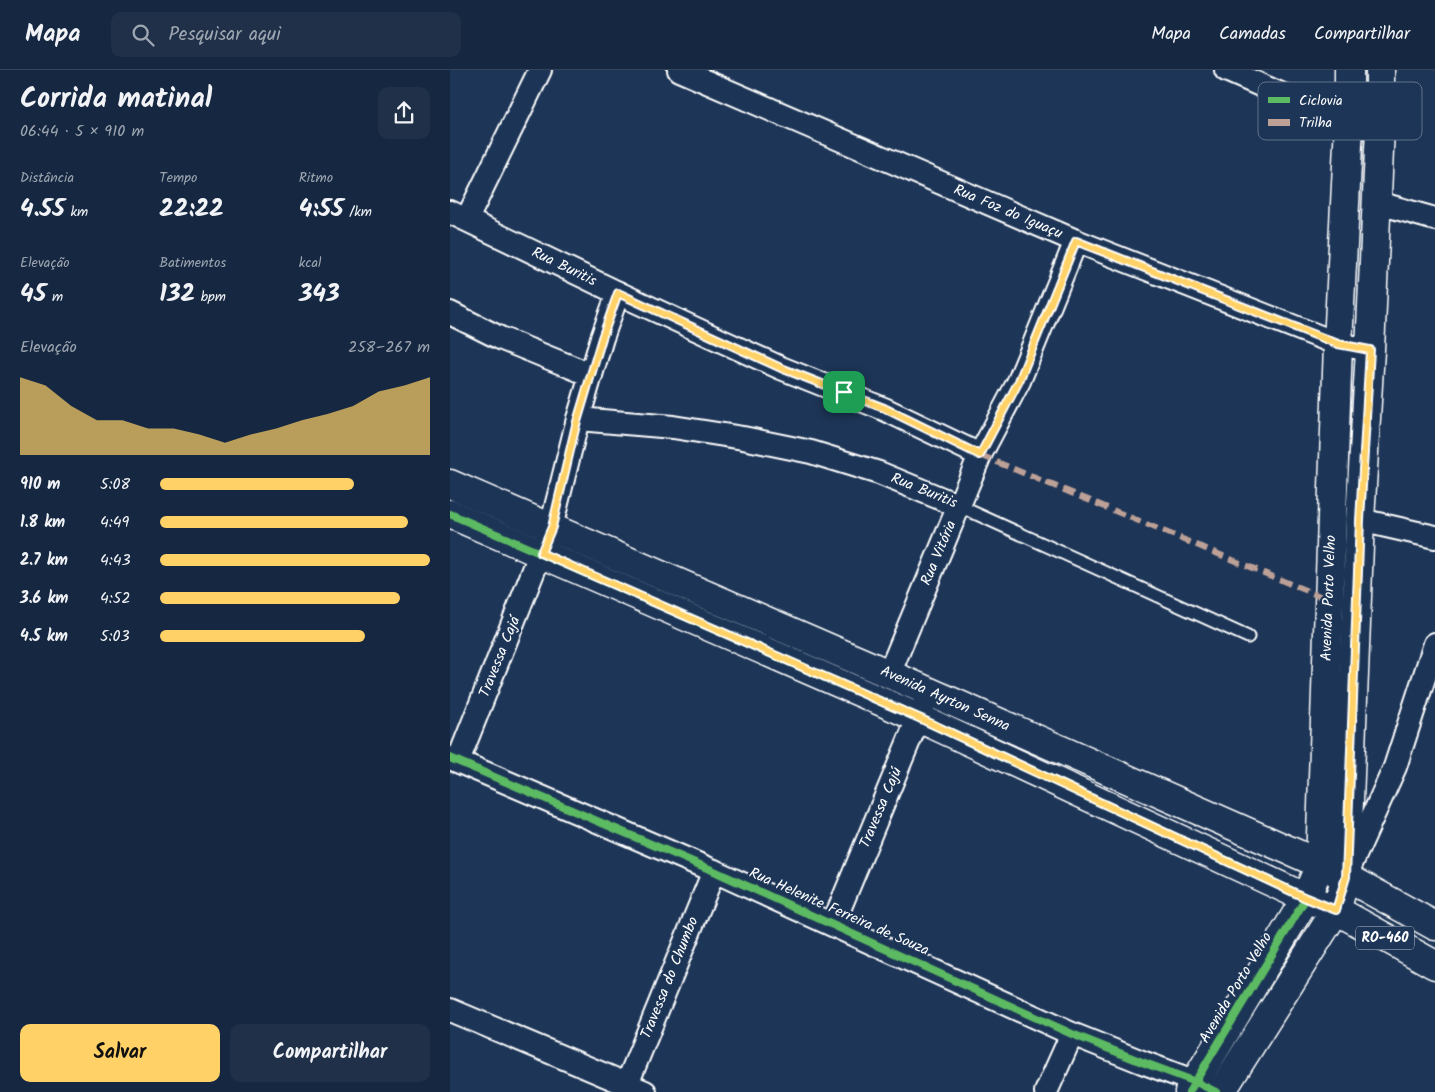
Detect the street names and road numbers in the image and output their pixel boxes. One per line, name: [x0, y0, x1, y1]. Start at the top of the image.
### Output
street label: Rua Foz do Iguaçu: [950, 178, 1066, 246]
street label: Rua Buritis: [527, 241, 601, 293]
street label: Rua Buritis: [887, 467, 962, 515]
street label: Rua Vitória: [915, 517, 963, 589]
street label: Avenida Porto Velho: [1315, 534, 1343, 661]
street label: Travessa Cajá: [473, 611, 528, 701]
street label: Avenida Ayrton Senna: [876, 660, 1014, 738]
street label: Travessa Cajú: [853, 763, 909, 852]
street label: Rua Helenite Ferreira de Souza: [745, 861, 933, 963]
street label: Travessa do Chumbo: [635, 913, 706, 1043]
road number: RO-460: [1356, 926, 1414, 950]
street label: Avenida Porto Velho: [1193, 928, 1279, 1048]

